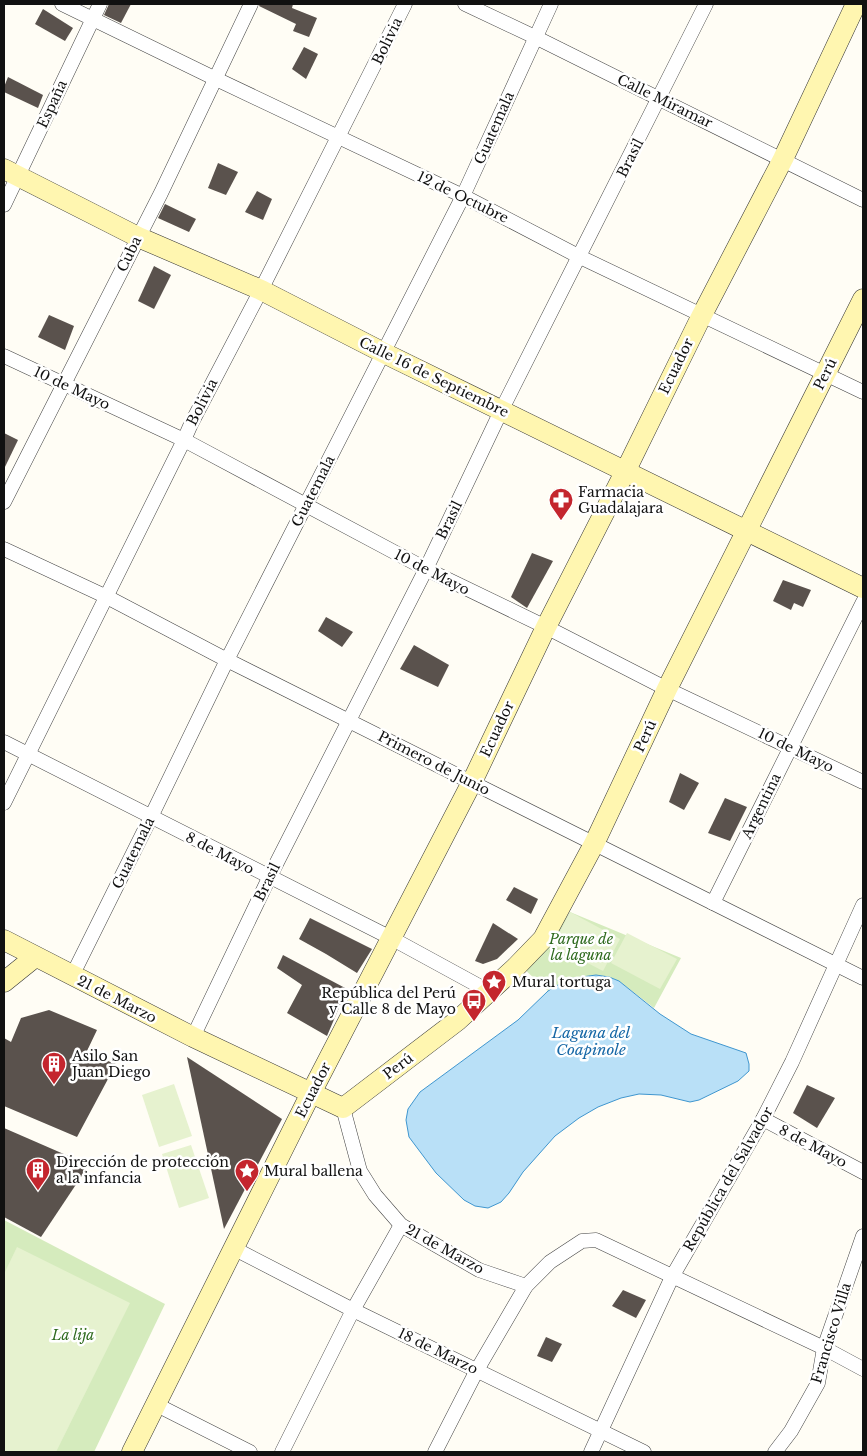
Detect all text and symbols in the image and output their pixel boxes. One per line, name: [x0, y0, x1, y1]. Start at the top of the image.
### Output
street label: Bolivia: [368, 14, 406, 68]
street label: Calle Miramar: [614, 70, 716, 132]
street label: España: [33, 77, 71, 131]
street label: Guatemala: [470, 89, 518, 167]
street label: Brasil: [613, 135, 647, 180]
street label: 12 de Octubre: [414, 167, 512, 227]
street label: Cuba: [113, 233, 145, 275]
street label: Calle 16 de Septiembre: [356, 333, 512, 421]
street label: Ecuador: [655, 335, 697, 397]
street label: Perú: [809, 355, 841, 393]
street label: 10 de Mayo: [31, 362, 113, 414]
street label: Bolivia: [183, 375, 222, 428]
street label: Guatemala: [287, 452, 339, 530]
place label: Farmacia Guadalajara: [578, 483, 664, 517]
pharmacy icon: Farmacia Guadalajara: [548, 487, 574, 521]
street label: Brasil: [432, 497, 466, 542]
street label: 10 de Mayo: [391, 545, 473, 599]
street label: Ecuador: [476, 698, 518, 760]
street label: Perú: [630, 717, 660, 755]
street label: 10 de Mayo: [755, 724, 837, 776]
street label: Primero de Junio: [375, 727, 493, 799]
street label: Argentina: [737, 770, 785, 843]
street label: Guatemala: [108, 814, 158, 892]
street label: 8 de Mayo: [183, 828, 257, 878]
street label: Brasil: [250, 859, 284, 904]
park label: Parque de la laguna: [548, 930, 614, 964]
place icon: Mural tortuga: [481, 969, 507, 1003]
street label: 21 de Marzo: [74, 971, 160, 1027]
place label: Mural tortuga: [512, 973, 612, 991]
place label: República del Perú y Calle 8 de Mayo: [321, 984, 457, 1018]
bus stop icon: República del Perú y Calle 8 de Mayo: [461, 988, 487, 1022]
water label: Laguna del Coapinole: [551, 1023, 630, 1059]
place label: Asilo San Juan Diego: [70, 1047, 151, 1081]
street label: Perú: [379, 1048, 417, 1083]
building icon: Asilo San Juan Diego: [41, 1051, 67, 1085]
street label: Ecuador: [291, 1059, 335, 1121]
street label: República del Salvador: [679, 1103, 777, 1255]
street label: 8 de Mayo: [776, 1121, 850, 1171]
place label: Dirección de protección a la infancia: [56, 1153, 229, 1187]
building icon: Dirección de protección a la infancia: [25, 1157, 51, 1191]
place icon: Mural ballena: [234, 1158, 260, 1192]
place label: Mural ballena: [264, 1162, 363, 1180]
street label: 21 de Marzo: [403, 1220, 487, 1278]
street label: Francisco Villa: [807, 1280, 855, 1386]
street label: 18 de Marzo: [395, 1324, 481, 1378]
park label: La lija: [51, 1326, 94, 1344]

